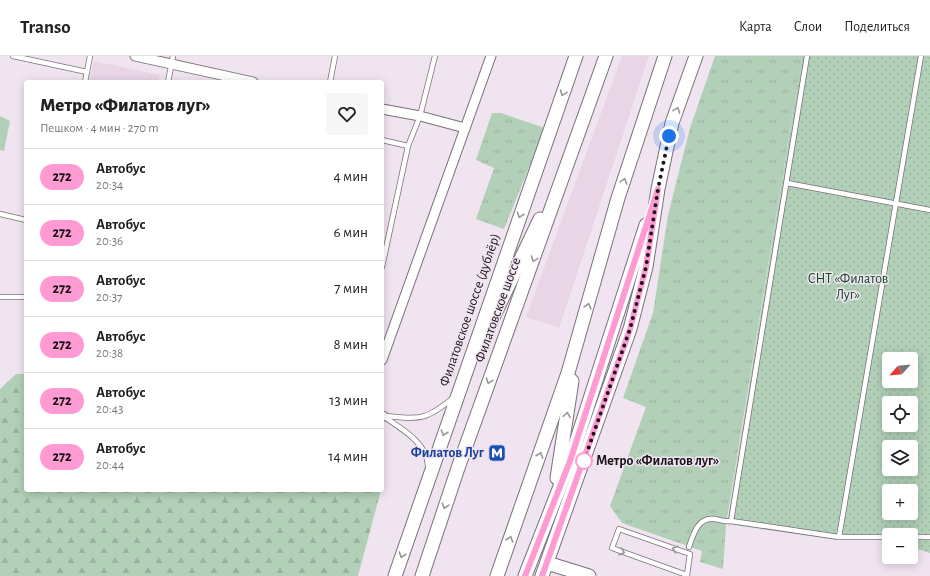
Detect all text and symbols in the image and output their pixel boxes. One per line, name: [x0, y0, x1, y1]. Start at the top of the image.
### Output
text: Transo: [20, 18, 71, 37]
text: Карта: [739, 20, 772, 34]
text: Слои: [794, 20, 822, 34]
text: Поделиться: [844, 20, 910, 34]
one-way arrow: [559, 89, 568, 96]
button: heart: [326, 93, 368, 135]
text: Метро «Филатов луг»: [40, 96, 211, 115]
one-way arrow: [672, 107, 680, 114]
text: Пешком · 4 мин · 270 m: [40, 122, 159, 135]
your location: [659, 126, 679, 146]
text: Автобус: [96, 161, 146, 176]
text: 4 мин: [333, 169, 368, 184]
text: 272: [52, 170, 72, 184]
one-way arrow: [619, 177, 628, 184]
text: 20:34: [96, 179, 123, 192]
one-way arrow: [516, 212, 524, 219]
text: Автобус: [96, 217, 146, 232]
text: 6 мин: [334, 225, 368, 240]
text: 272: [52, 226, 72, 240]
street label: Филатовское шоссе (дублёр): [436, 231, 504, 389]
text: 20:36: [96, 235, 123, 248]
street label: Филатовское шоссе: [471, 255, 525, 365]
one-way arrow: [530, 255, 538, 262]
park label: СНТ «Филатов Луг»: [808, 272, 888, 302]
text: Автобус: [96, 273, 146, 288]
text: 7 мин: [334, 281, 368, 296]
text: 272: [52, 282, 72, 296]
text: 20:37: [96, 291, 123, 304]
one-way arrow: [583, 302, 592, 309]
text: Автобус: [96, 329, 146, 344]
text: 8 мин: [333, 337, 368, 352]
text: 272: [52, 338, 72, 352]
text: 20:38: [96, 347, 123, 360]
north arrow: [882, 352, 918, 388]
map controls: [882, 352, 918, 564]
one-way arrow: [486, 378, 494, 385]
text: Автобус: [96, 385, 146, 400]
text: 13 мин: [329, 393, 368, 408]
text: 272: [52, 394, 72, 408]
button: locate: [882, 396, 918, 432]
text: 20:43: [96, 403, 123, 416]
one-way arrow: [562, 412, 571, 418]
one-way arrow: [441, 429, 449, 436]
button: layers: [882, 440, 918, 476]
text: Автобус: [96, 441, 146, 456]
metro station icon: Филатов Луг: [487, 443, 507, 463]
place label: Филатов Луг: [411, 446, 485, 460]
text: 14 мин: [328, 449, 368, 464]
text: 272: [52, 450, 72, 464]
one-way arrow: [535, 452, 543, 459]
marker: Метро «Филатов луг»: [575, 452, 593, 470]
place label: Метро «Филатов луг»: [596, 454, 719, 468]
text: 20:44: [96, 459, 124, 472]
button: +: [882, 484, 918, 520]
one-way arrow: [442, 502, 450, 509]
button: −: [882, 528, 918, 564]
one-way arrow: [505, 536, 514, 543]
one-way arrow: [672, 545, 679, 554]
one-way arrow: [619, 547, 626, 555]
one-way arrow: [398, 552, 406, 559]

